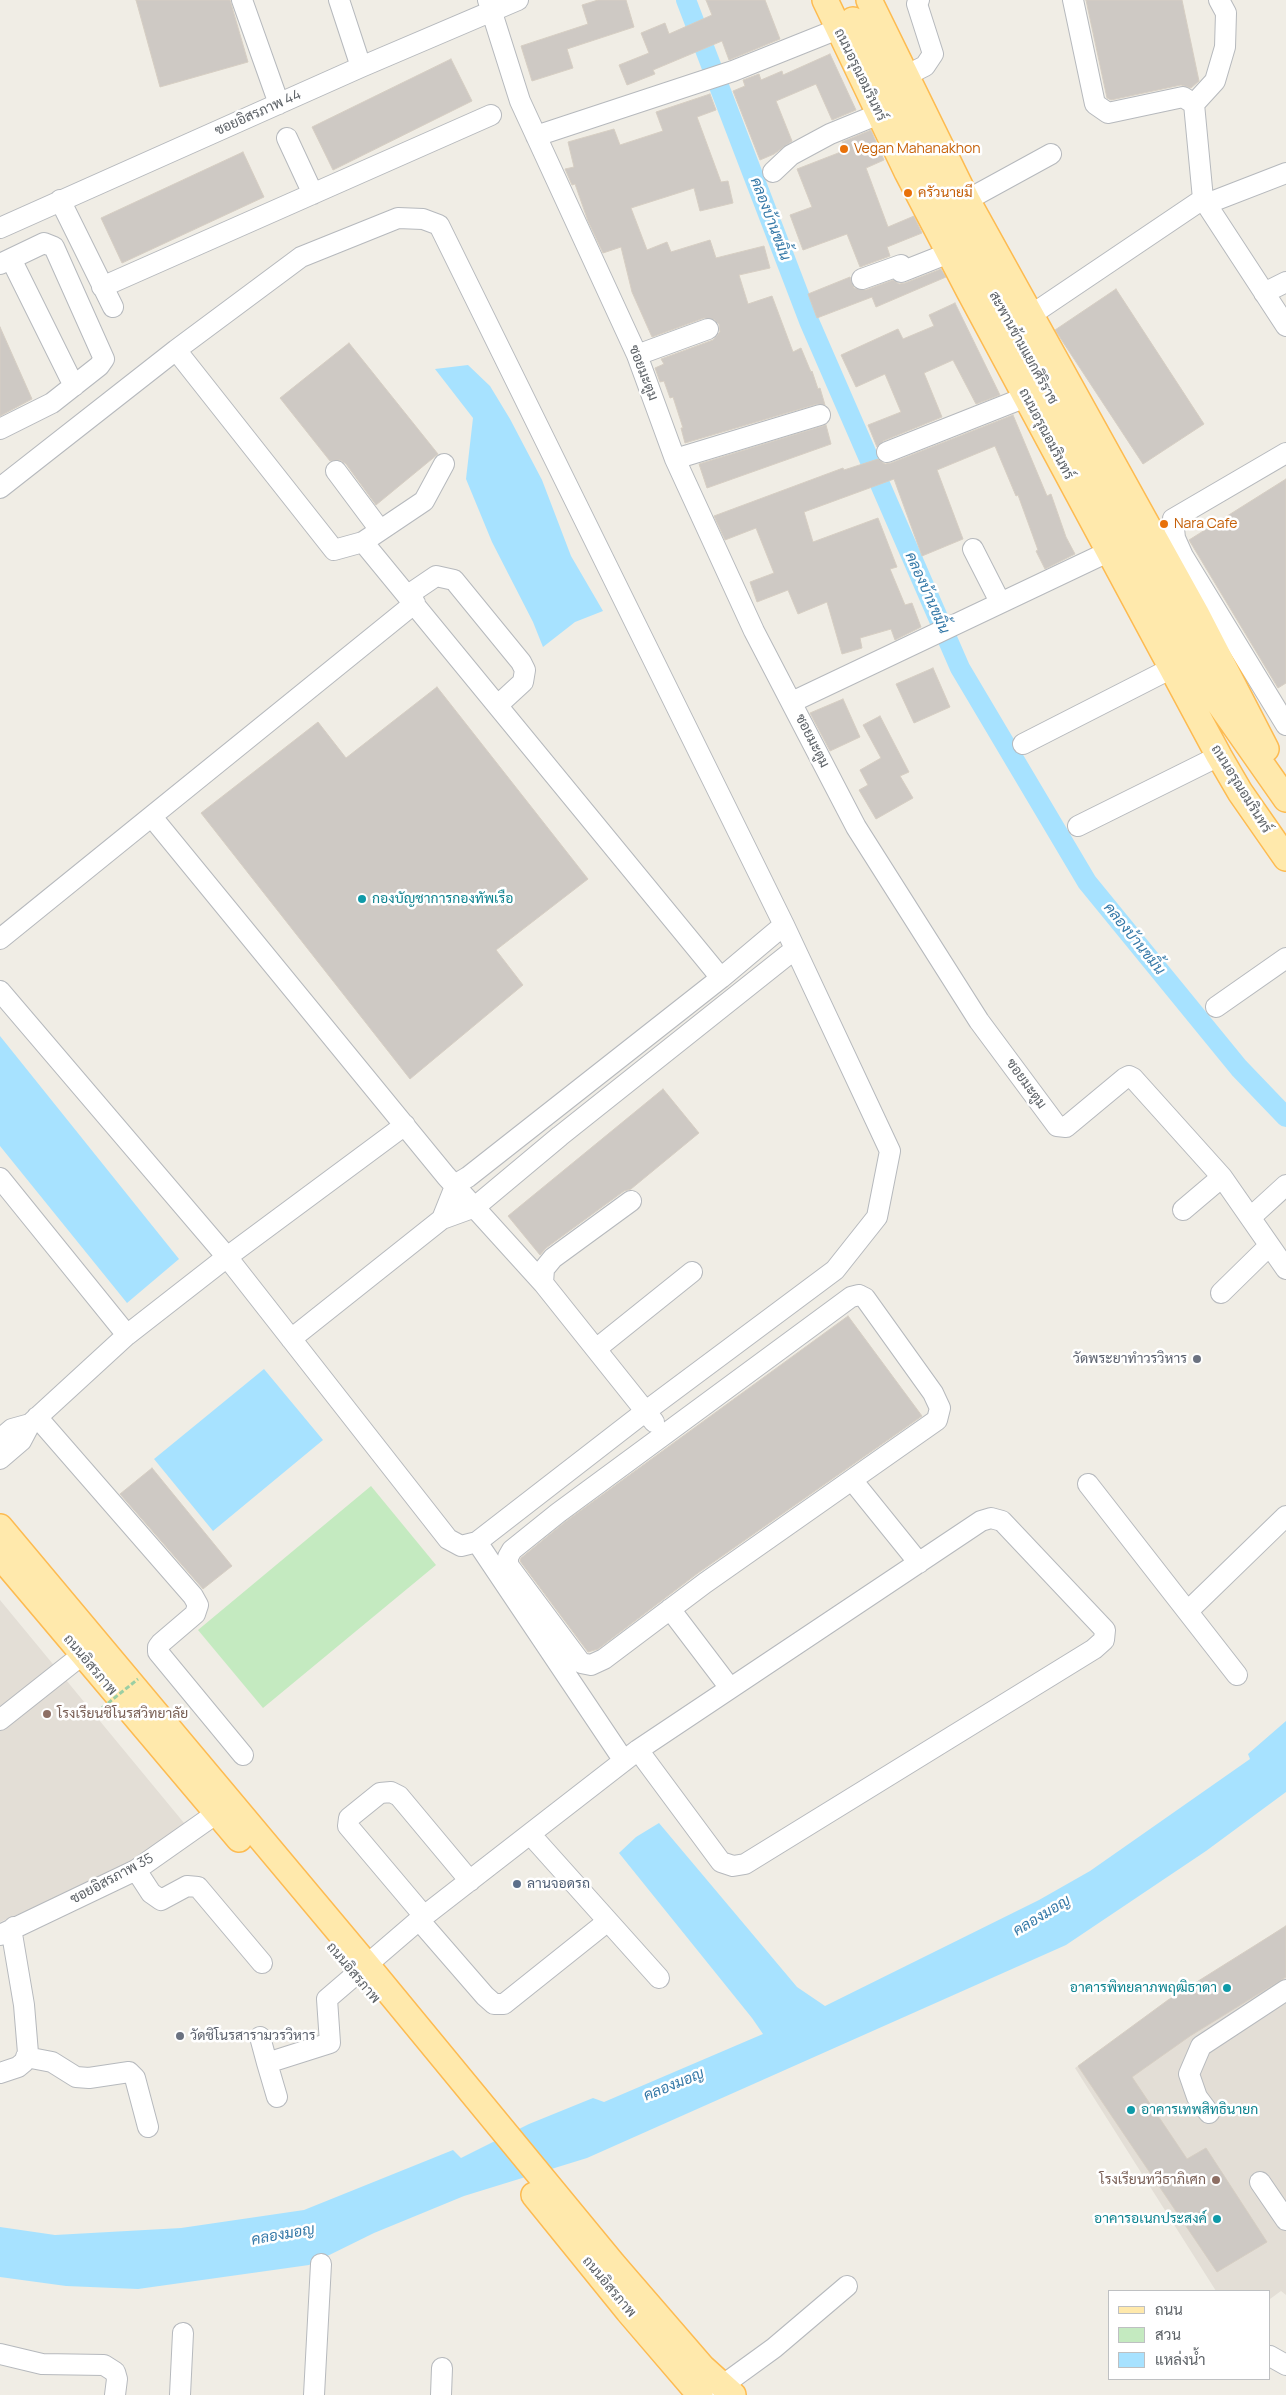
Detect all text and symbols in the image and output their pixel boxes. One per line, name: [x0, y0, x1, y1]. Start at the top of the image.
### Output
street label: ถนนอรุณอมรินทร์: [830, 26, 890, 124]
street label: ซอยอิสรภาพ 44: [212, 86, 304, 140]
place label: Vegan Mahanakhon: [854, 141, 981, 157]
marker: Vegan Mahanakhon: [838, 143, 850, 155]
water label: คลองบ้านขมิ้น: [746, 175, 794, 263]
place label: ครัวนายมี: [918, 185, 973, 201]
marker: ครัวนายมี: [902, 187, 914, 199]
street label: สะพานข้ามแยกศิริราช: [985, 289, 1061, 407]
street label: ซอยมะตูม: [625, 343, 661, 403]
street label: ถนนอรุณอมรินทร์: [1015, 385, 1077, 483]
place label: Nara Cafe: [1174, 516, 1237, 532]
marker: Nara Cafe: [1158, 518, 1170, 530]
water label: คลองบ้านขมิ้น: [901, 549, 953, 637]
street label: ซอยมะตูม: [791, 711, 833, 771]
street label: ถนนอรุณอมรินทร์: [1207, 742, 1275, 836]
place label: กองบัญชาการกองทัพเรือ: [372, 891, 513, 907]
marker: กองบัญชาการกองทัพเรือ: [356, 893, 368, 905]
water label: คลองบ้านขมิ้น: [1099, 899, 1169, 979]
street label: ซอยมะตูม: [1002, 1056, 1050, 1112]
place label: วัดพระยาทําวรวิหาร: [1073, 1351, 1187, 1367]
marker: วัดพระยาทําวรวิหาร: [1191, 1353, 1203, 1365]
street label: ถนนอิสรภาพ: [60, 1631, 120, 1699]
place label: โรงเรียนชิโนรสวิทยาลัย: [57, 1706, 188, 1722]
marker: โรงเรียนชิโนรสวิทยาลัย: [41, 1708, 53, 1720]
street label: ซอยอิสรภาพ 35: [67, 1850, 157, 1908]
place label: ลานจอดรถ: [527, 1876, 590, 1892]
marker: ลานจอดรถ: [511, 1878, 523, 1890]
water label: คลองมอญ: [1010, 1892, 1074, 1940]
street label: ถนนอิสรภาพ: [323, 1939, 383, 2007]
place label: อาคารพิทยลาภพฤฒิธาดา: [1070, 1980, 1217, 1996]
marker: อาคารพิทยลาภพฤฒิธาดา: [1221, 1982, 1233, 1994]
place label: วัดชิโนรสารามวรวิหาร: [190, 2028, 316, 2044]
marker: วัดชิโนรสารามวรวิหาร: [174, 2030, 186, 2042]
water label: คลองมอญ: [641, 2065, 707, 2105]
place label: อาคารเทพสิทธินายก: [1141, 2102, 1258, 2118]
marker: อาคารเทพสิทธินายก: [1125, 2104, 1137, 2116]
place label: โรงเรียนทวีธาภิเศก: [1099, 2172, 1206, 2188]
marker: โรงเรียนทวีธาภิเศก: [1210, 2174, 1222, 2186]
place label: อาคารอเนกประสงค์: [1094, 2211, 1207, 2227]
marker: อาคารอเนกประสงค์: [1211, 2213, 1223, 2225]
water label: คลองมอญ: [250, 2221, 316, 2249]
street label: ถนนอิสรภาพ: [579, 2253, 639, 2321]
legend: [1108, 2290, 1271, 2380]
text: ถนน: [1155, 2299, 1183, 2320]
text: สวน: [1155, 2324, 1181, 2345]
text: แหล่งน้ำ: [1155, 2349, 1206, 2370]

